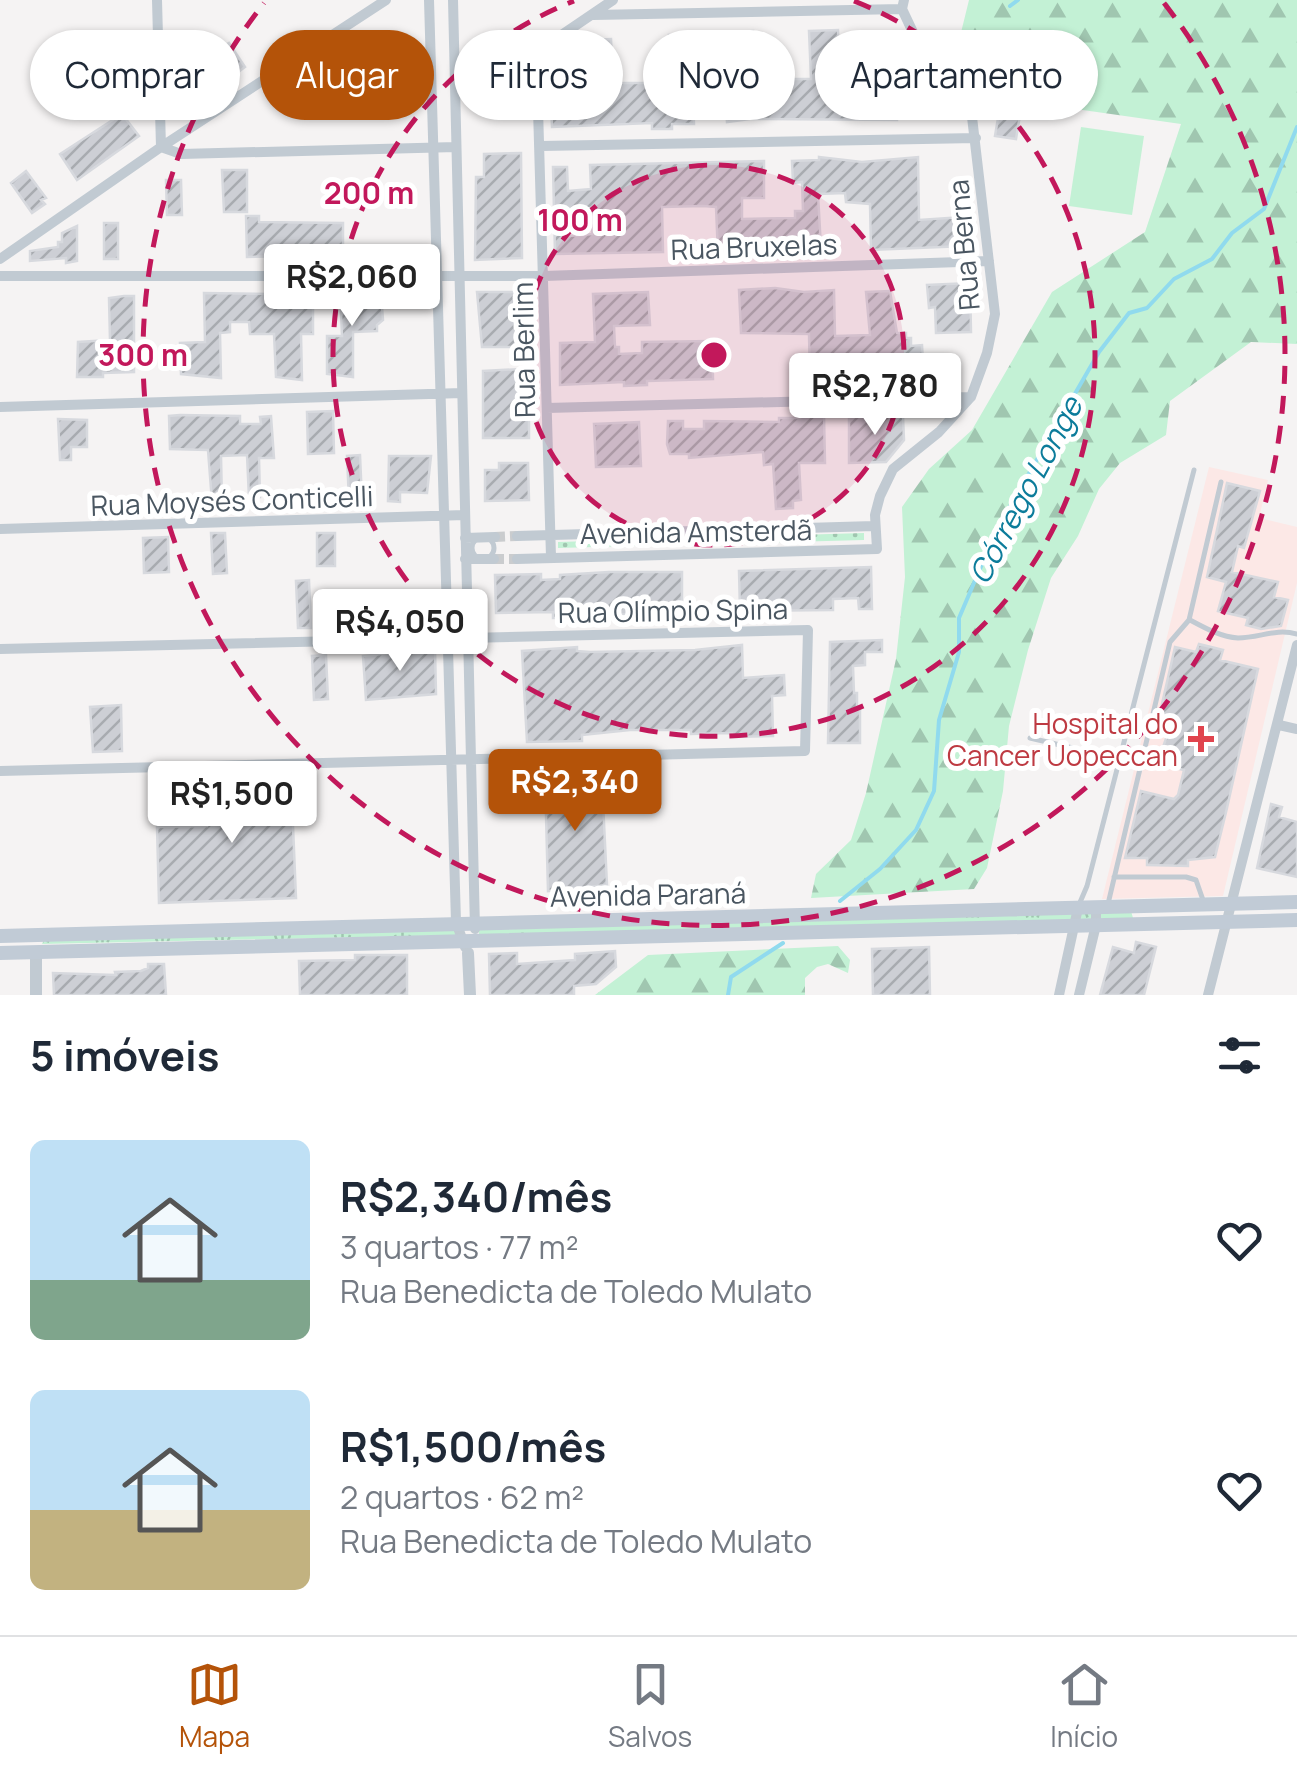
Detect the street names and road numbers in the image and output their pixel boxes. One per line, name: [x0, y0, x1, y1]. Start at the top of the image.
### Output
street label: Rua Berna: [938, 178, 988, 312]
street label: Rua Bruxelas: [670, 224, 838, 268]
street label: Rua Berlim: [503, 282, 543, 418]
street label: Rua Moysés Conticelli: [90, 476, 374, 524]
street label: Avenida Amsterdã: [580, 510, 812, 552]
street label: Rua Olímpio Spina: [558, 589, 788, 631]
street label: Avenida Paraná: [550, 873, 746, 915]

